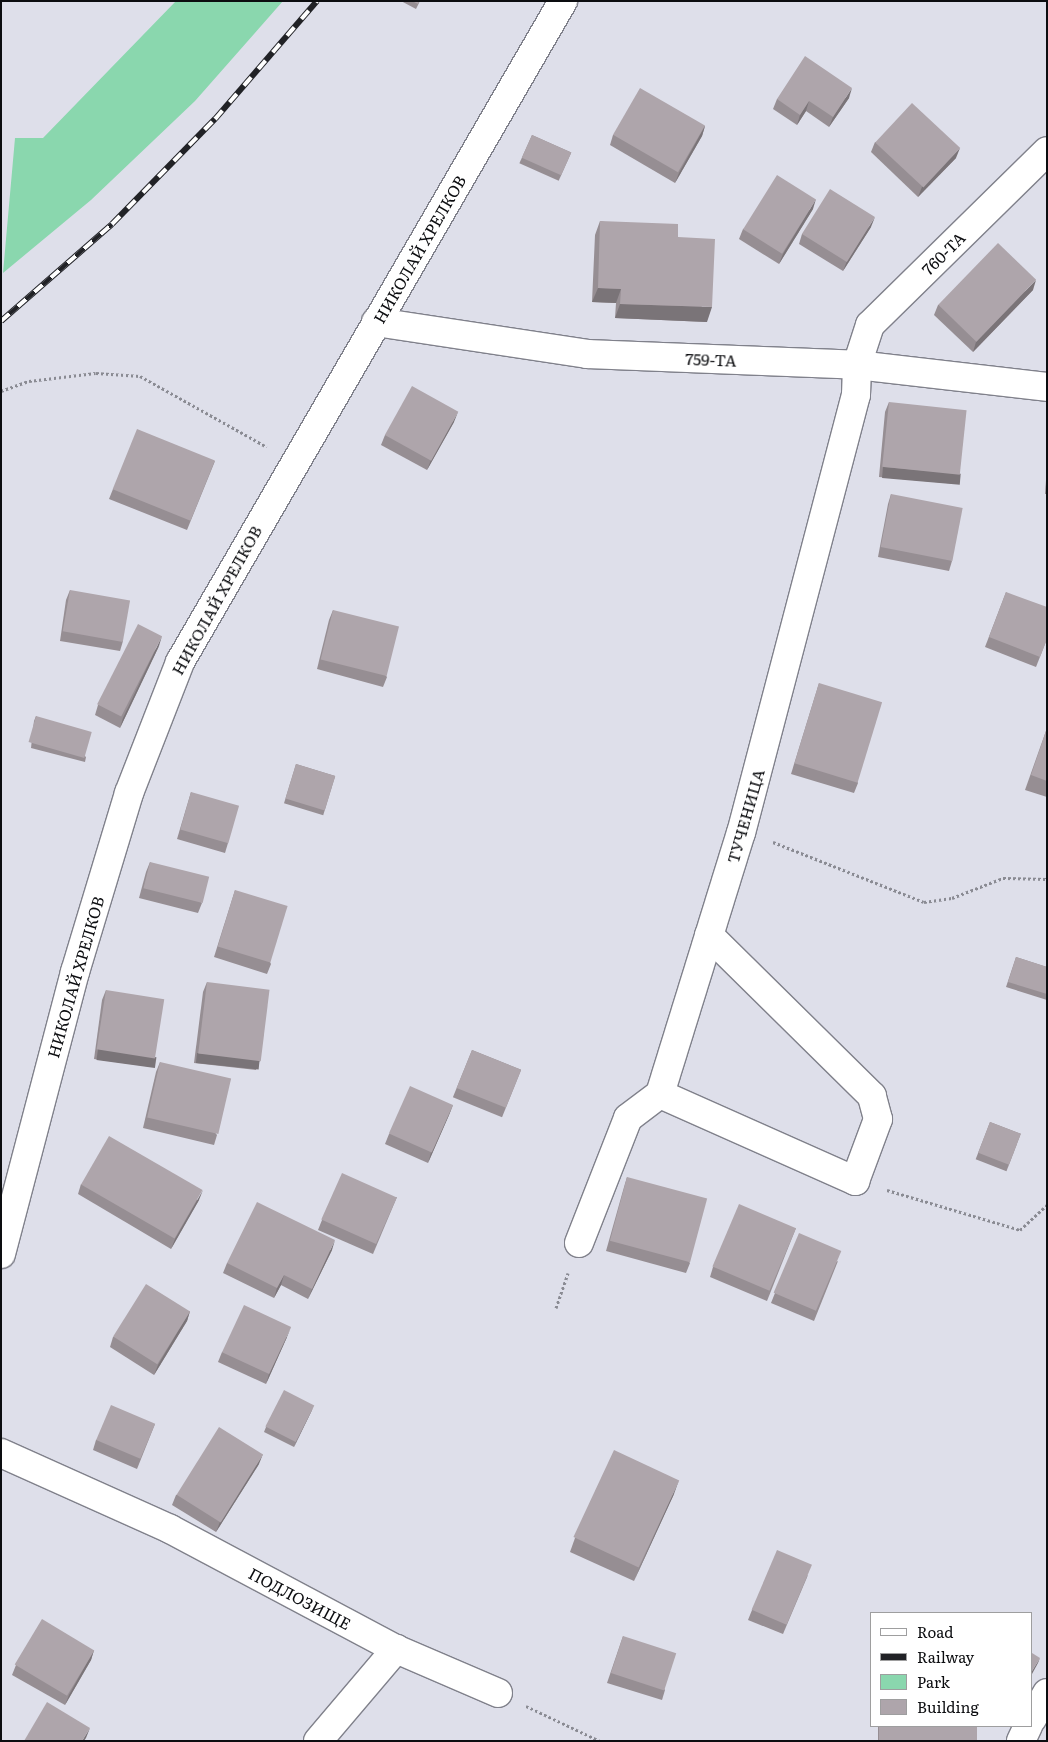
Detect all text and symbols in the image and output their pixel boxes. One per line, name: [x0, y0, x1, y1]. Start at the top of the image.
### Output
street label: НИКОЛАЙ ХРЕЛКОВ: [369, 172, 469, 326]
street label: 760-ТА: [917, 227, 969, 279]
street label: 759-ТА: [685, 349, 737, 369]
street label: НИКОЛАЙ ХРЕЛКОВ: [167, 522, 265, 678]
street label: ТУЧЕНИЦА: [722, 767, 768, 865]
street label: НИКОЛАЙ ХРЕЛКОВ: [43, 894, 107, 1060]
street label: ПОДЛОЗИЩЕ: [246, 1563, 354, 1633]
legend: [870, 1612, 1033, 1727]
text: Road: [917, 1620, 953, 1643]
text: Railway: [917, 1645, 974, 1668]
text: Park: [917, 1670, 950, 1693]
text: Building: [917, 1695, 979, 1718]

